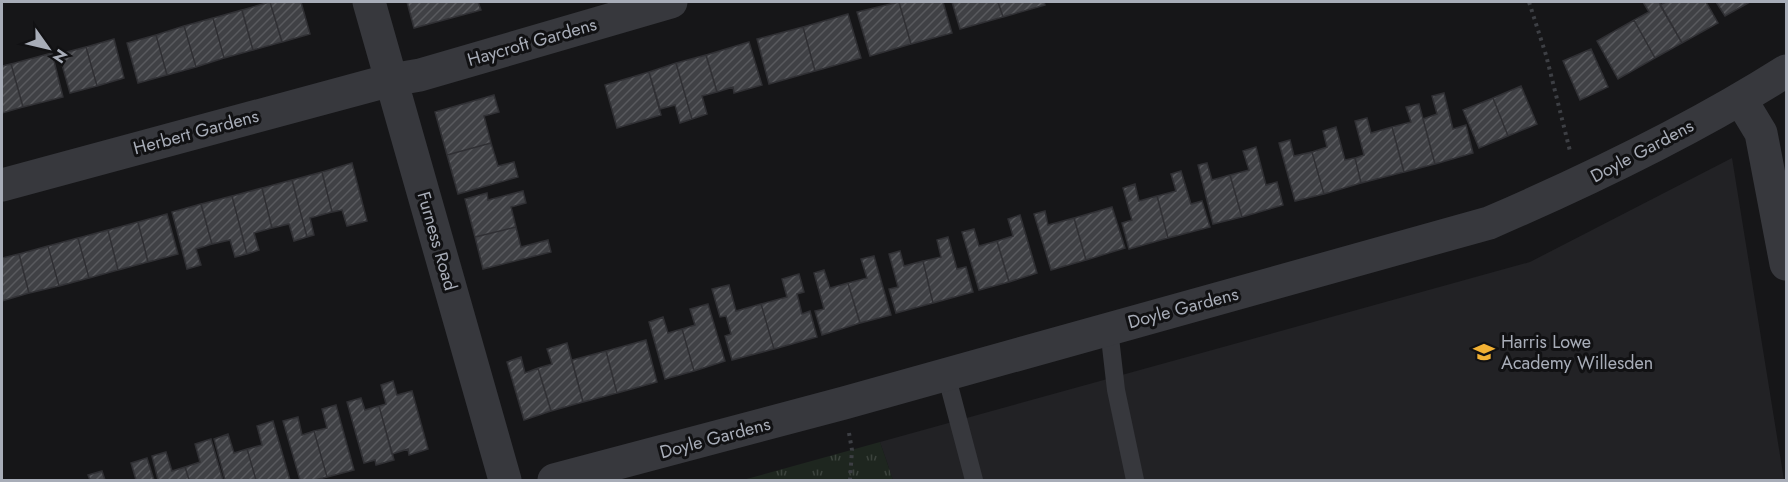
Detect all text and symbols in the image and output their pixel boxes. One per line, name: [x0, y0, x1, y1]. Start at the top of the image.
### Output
street label: Haycroft Gardens: [464, 11, 600, 73]
north arrow: [18, 18, 78, 78]
text: N: [47, 44, 73, 68]
street label: Herbert Gardens: [130, 103, 262, 161]
street label: Doyle Gardens: [1586, 113, 1698, 189]
street label: Furness Road: [410, 189, 464, 293]
street label: Doyle Gardens: [1125, 281, 1241, 335]
place label: Harris Lowe Academy Willesden: [1501, 329, 1653, 376]
school or university icon: Harris Lowe Academy Willesden: [1472, 340, 1496, 364]
street label: Doyle Gardens: [657, 411, 773, 465]

